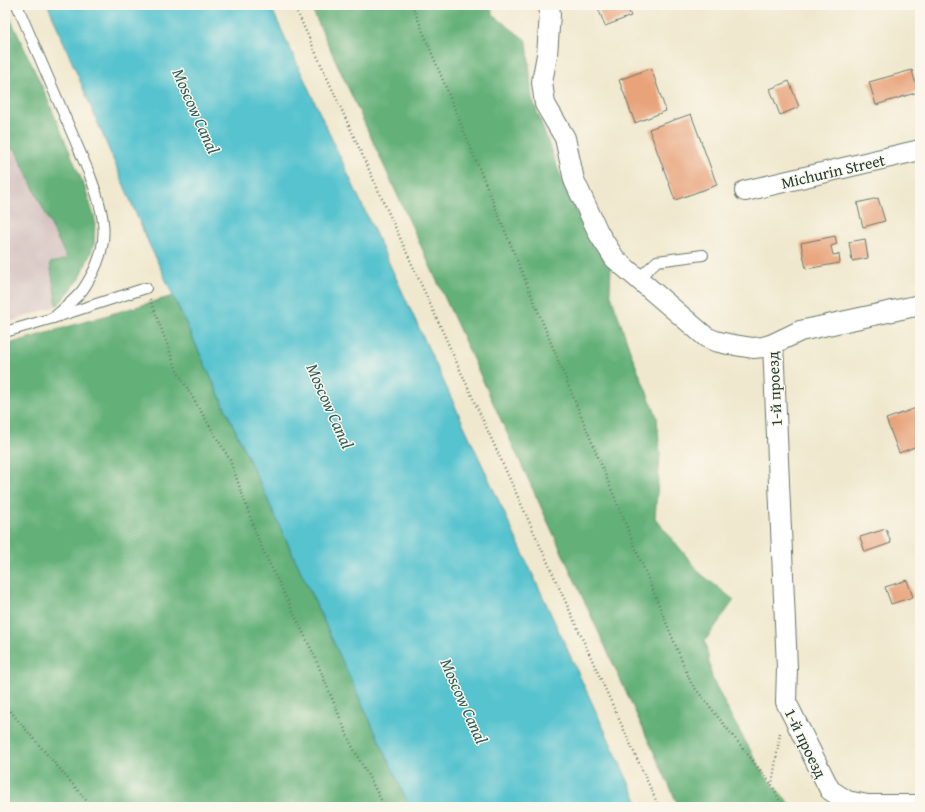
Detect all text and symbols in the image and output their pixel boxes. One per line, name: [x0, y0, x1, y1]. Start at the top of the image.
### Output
water label: Moscow Canal: [166, 64, 226, 158]
street label: Michurin Street: [779, 147, 888, 195]
street label: 1-й проезд: [760, 351, 788, 427]
water label: Moscow Canal: [300, 359, 360, 453]
water label: Moscow Canal: [434, 654, 494, 748]
street label: 1-й проезд: [779, 704, 833, 782]

